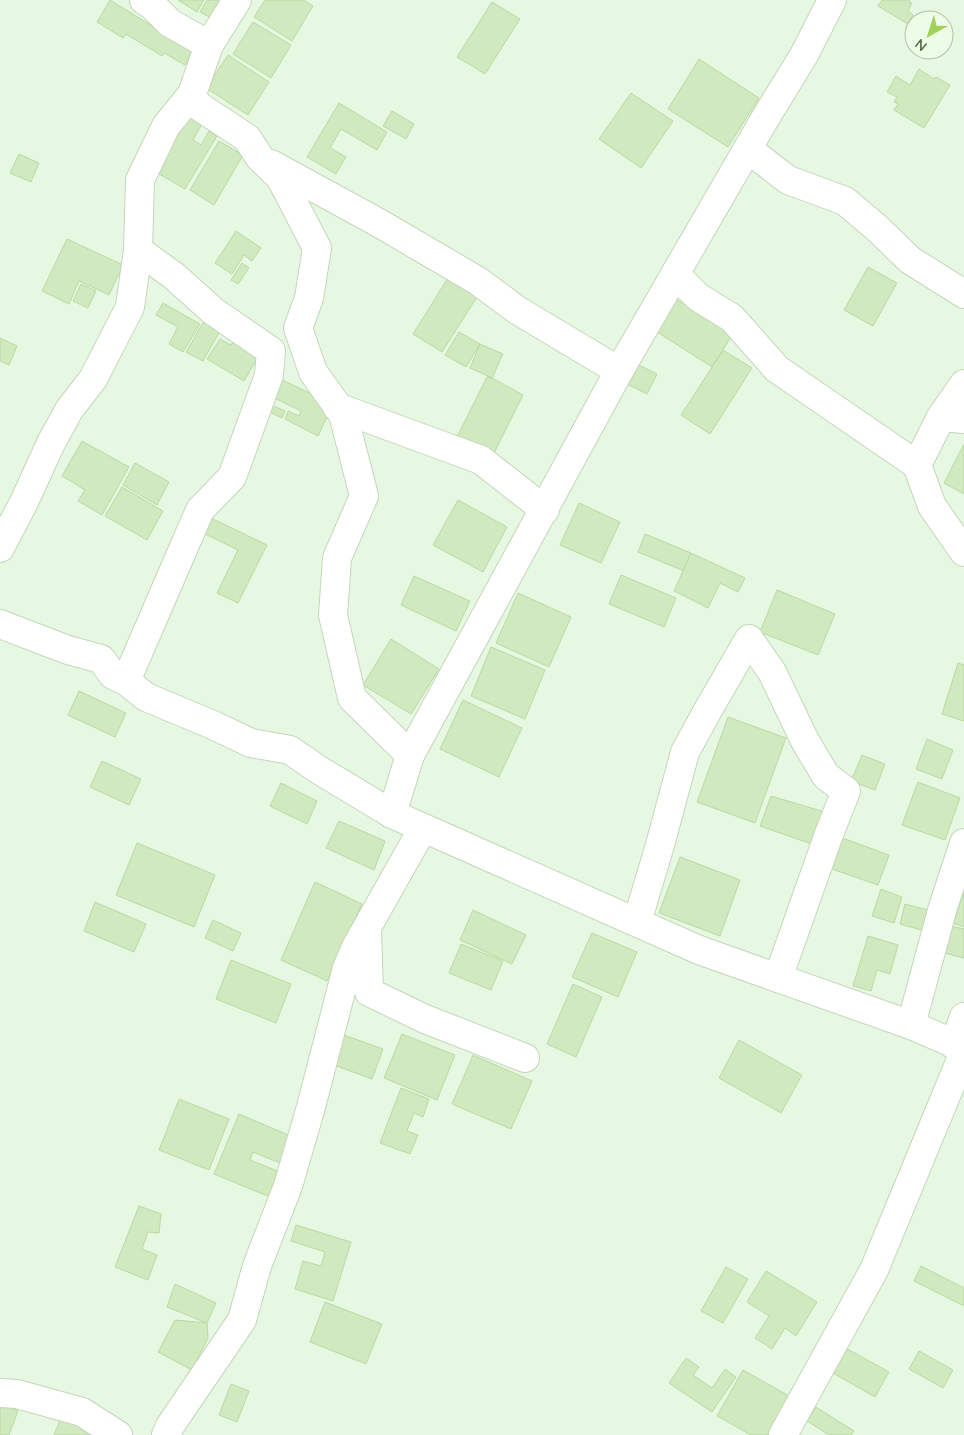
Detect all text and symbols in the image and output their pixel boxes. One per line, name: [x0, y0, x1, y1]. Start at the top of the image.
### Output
north arrow: [904, 10, 954, 60]
text: N: [911, 35, 930, 55]

